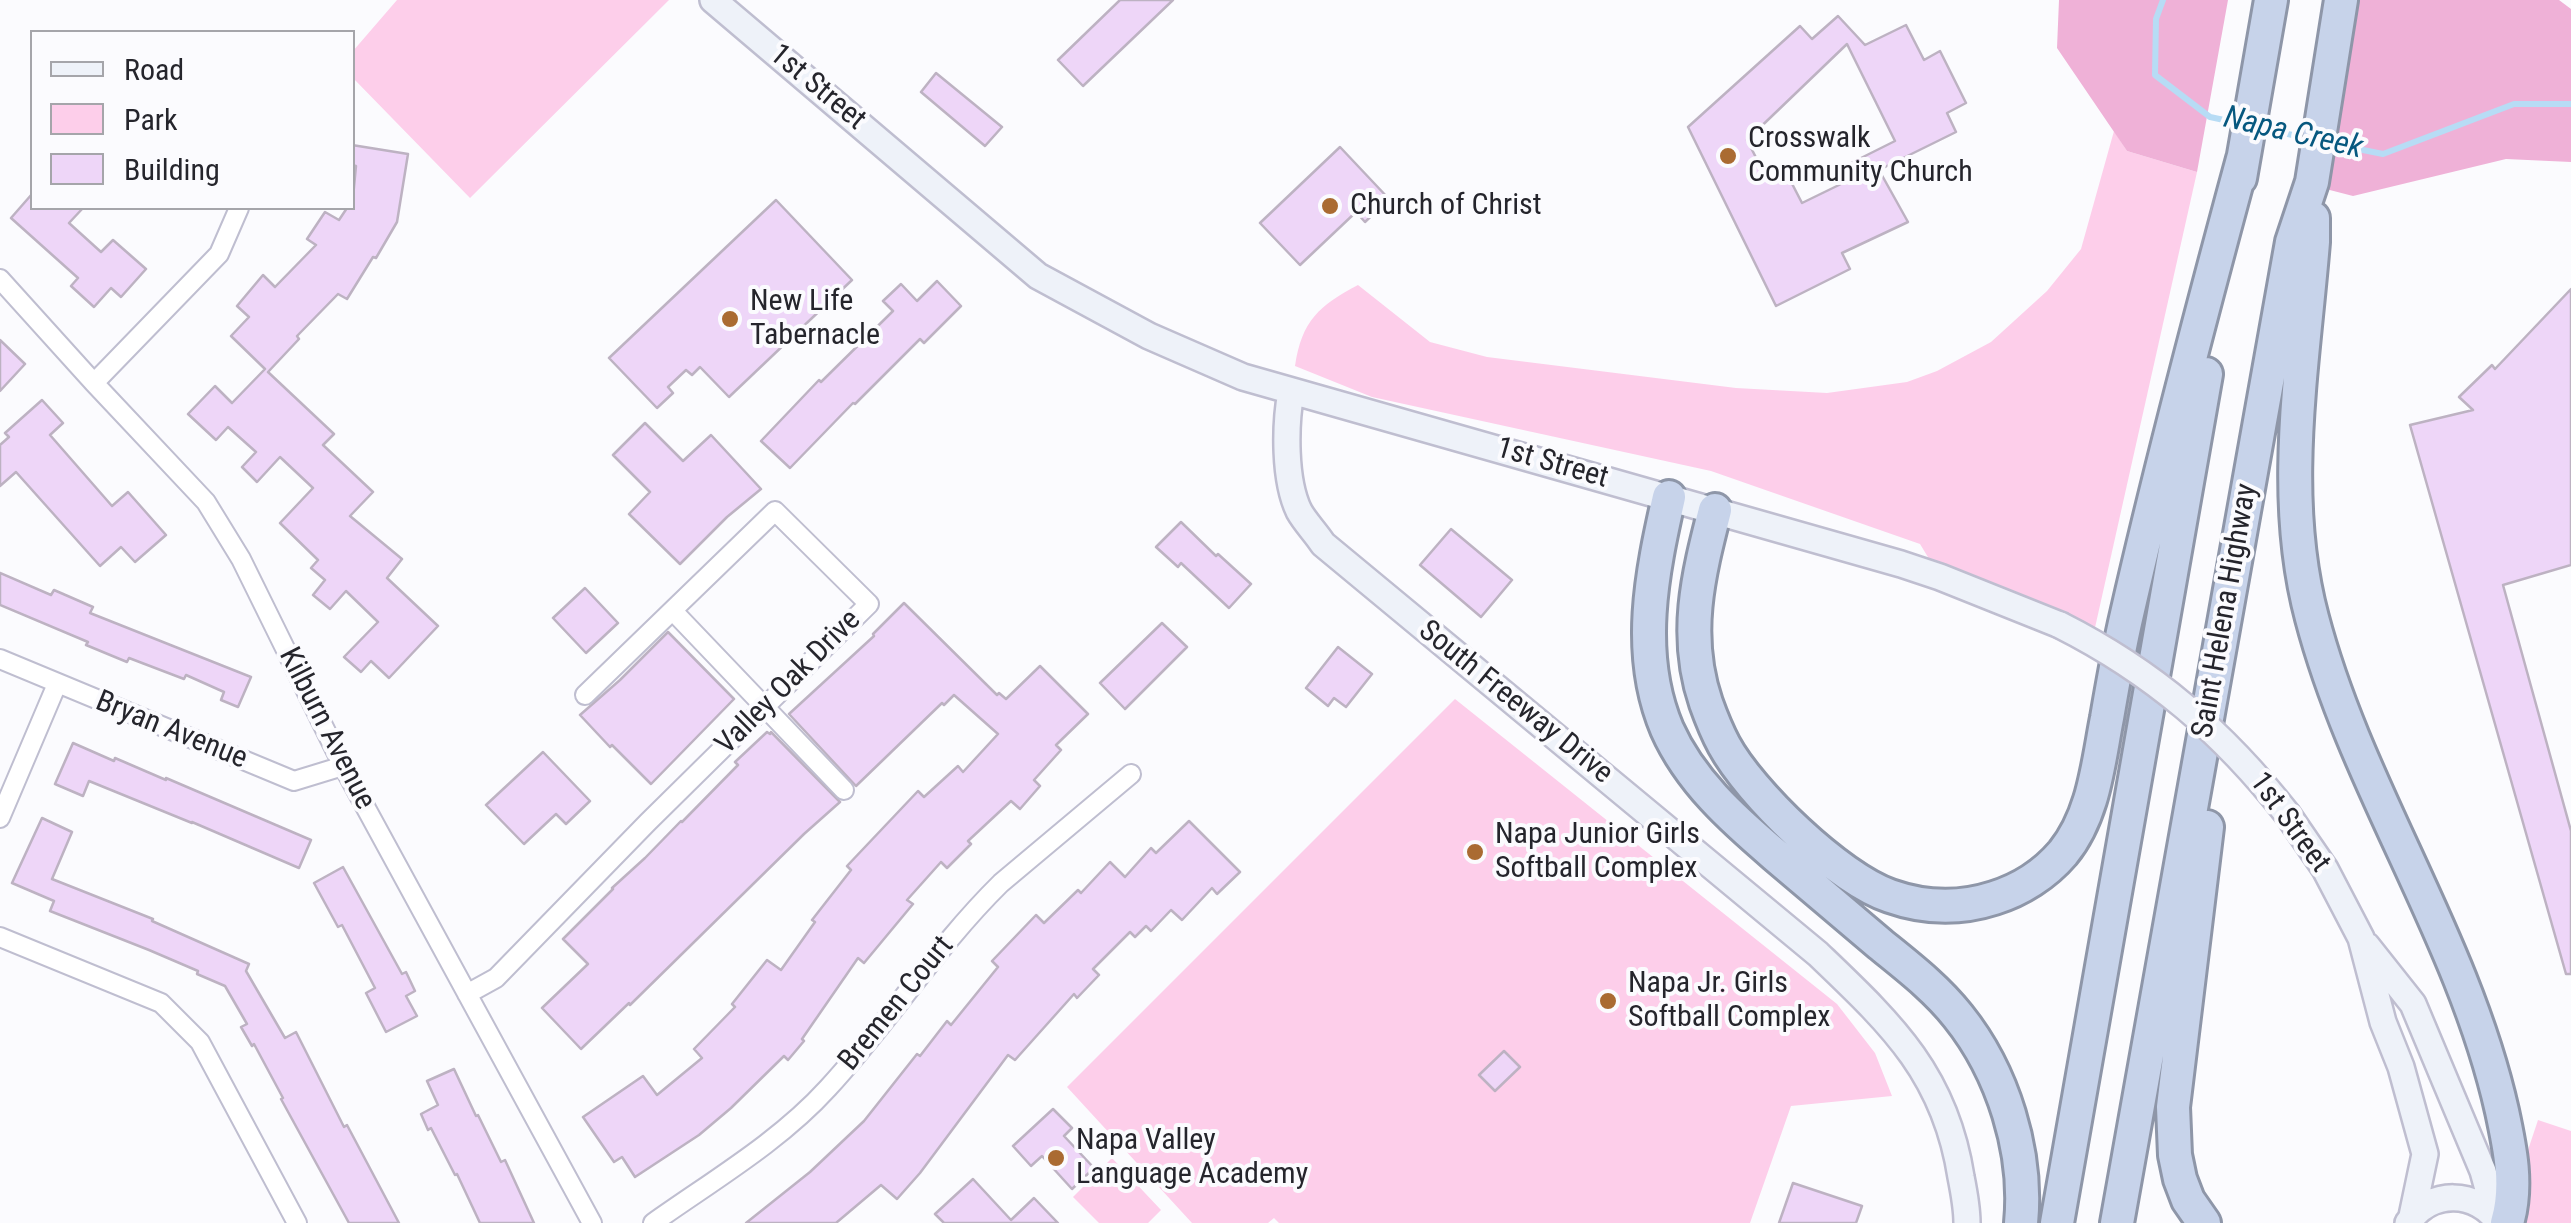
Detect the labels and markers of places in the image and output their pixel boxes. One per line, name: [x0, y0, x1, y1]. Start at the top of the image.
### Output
place label: Crosswalk Community Church: [1748, 121, 1973, 192]
marker: Crosswalk Community Church: [1717, 145, 1739, 167]
place label: Church of Christ: [1350, 188, 1542, 224]
marker: Church of Christ: [1319, 195, 1341, 217]
place label: New Life Tabernacle: [750, 284, 880, 354]
marker: New Life Tabernacle: [719, 308, 741, 330]
place label: Napa Junior Girls Softball Complex: [1495, 817, 1700, 888]
marker: Napa Junior Girls Softball Complex: [1464, 841, 1486, 863]
place label: Napa Jr. Girls Softball Complex: [1628, 966, 1830, 1036]
marker: Napa Jr. Girls Softball Complex: [1597, 990, 1619, 1012]
place label: Napa Valley Language Academy: [1076, 1123, 1308, 1194]
marker: Napa Valley Language Academy: [1045, 1147, 1067, 1169]

